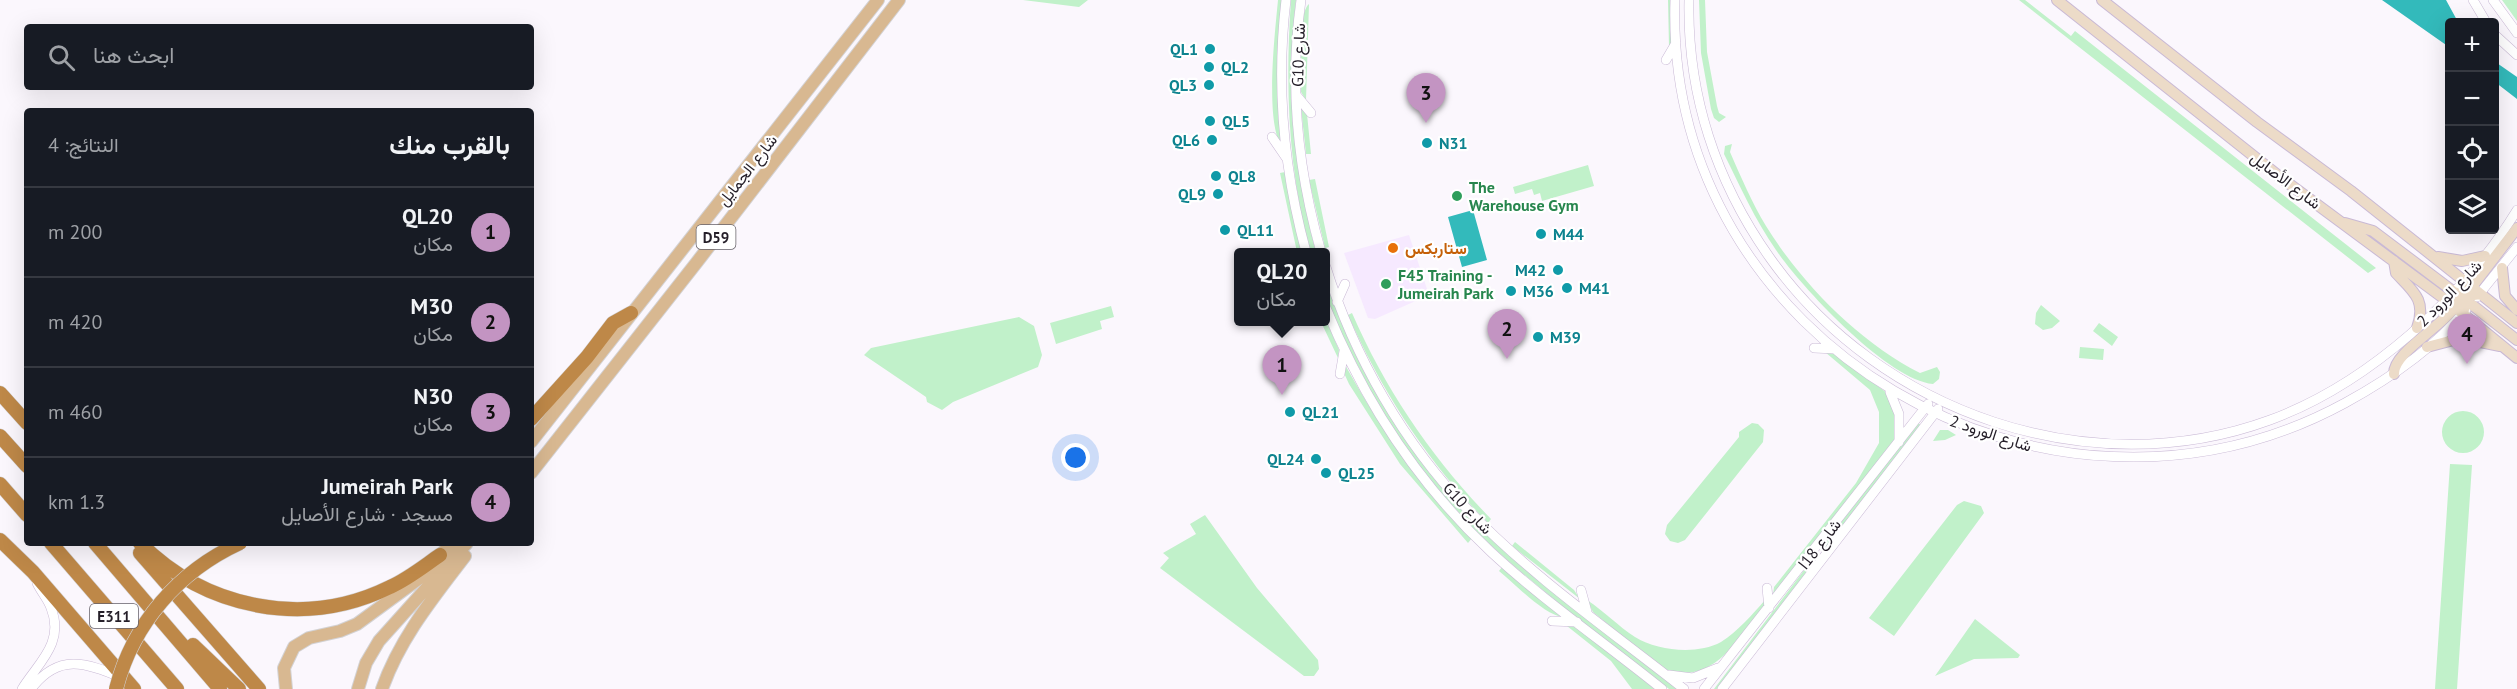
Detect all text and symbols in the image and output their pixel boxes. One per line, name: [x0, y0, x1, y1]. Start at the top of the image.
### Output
map controls: [2445, 18, 2499, 234]
button: +: [2445, 18, 2499, 72]
street label: G10 شارع: [1287, 23, 1311, 87]
search box: [24, 24, 534, 90]
place label: QL1: [1170, 39, 1198, 59]
icon: search: [45, 41, 78, 74]
text: ابحث هنا: [93, 41, 174, 69]
marker: QL1: [1203, 42, 1217, 56]
place label: QL2: [1221, 57, 1249, 77]
marker: QL2: [1202, 60, 1216, 74]
button: −: [2445, 72, 2499, 126]
pin: 3: [1406, 74, 1446, 123]
place label: QL3: [1169, 75, 1197, 95]
marker: QL3: [1202, 78, 1216, 92]
place label: QL5: [1222, 111, 1250, 131]
marker: QL5: [1203, 114, 1217, 128]
button: locate: [2445, 126, 2499, 180]
text: بالقرب منك: [389, 128, 510, 161]
street label: شارع الجمايل: [713, 130, 783, 211]
place label: QL6: [1172, 130, 1200, 150]
text: النتائج: 4: [48, 132, 119, 158]
marker: QL6: [1205, 133, 1219, 147]
place label: N31: [1439, 133, 1468, 153]
marker: N31: [1420, 136, 1434, 150]
street label: شارع الأصايل: [2246, 147, 2325, 215]
place label: QL8: [1228, 166, 1256, 186]
marker: QL8: [1209, 169, 1223, 183]
place label: The Warehouse Gym: [1469, 177, 1579, 215]
button: layers: [2445, 180, 2499, 234]
place label: QL9: [1178, 184, 1206, 204]
marker: QL9: [1211, 187, 1225, 201]
marker: The Warehouse Gym: [1450, 189, 1464, 203]
text: QL20: [402, 202, 453, 230]
text: 200 m: [48, 219, 102, 245]
text: 1: [485, 219, 496, 245]
place label: QL11: [1237, 220, 1274, 240]
marker: QL11: [1218, 223, 1232, 237]
place label: M44: [1553, 224, 1584, 244]
road number: D59: [696, 225, 736, 249]
marker: M44: [1534, 227, 1548, 241]
text: مكان: [413, 231, 453, 257]
place label: ستاربكس: [1405, 238, 1467, 259]
marker: ستاربكس: [1386, 241, 1400, 255]
popup: [1234, 248, 1330, 326]
street label: شارع الورود 2: [2412, 256, 2487, 332]
text: QL20: [1257, 257, 1308, 285]
place label: M42: [1515, 260, 1546, 280]
marker: M42: [1551, 263, 1565, 277]
place label: F45 Training - Jumeirah Park: [1397, 265, 1494, 303]
marker: F45 Training - Jumeirah Park: [1379, 277, 1393, 291]
place label: M41: [1579, 278, 1610, 298]
place label: M36: [1523, 281, 1554, 301]
marker: M41: [1560, 281, 1574, 295]
marker: M36: [1504, 284, 1518, 298]
text: مكان: [1257, 286, 1296, 312]
text: M30: [410, 292, 453, 320]
text: 420 m: [48, 309, 102, 335]
text: 2: [485, 309, 496, 335]
pin: 2: [1488, 310, 1526, 359]
pin: 4: [2448, 314, 2486, 364]
text: مكان: [413, 321, 453, 347]
place label: M39: [1550, 327, 1581, 347]
marker: M39: [1531, 330, 1545, 344]
pin: 1: [1262, 346, 1302, 395]
text: N30: [414, 382, 453, 410]
text: 460 m: [48, 399, 102, 425]
text: 3: [485, 399, 496, 425]
place label: QL21: [1302, 402, 1339, 422]
marker: QL21: [1283, 405, 1297, 419]
street label: شارع الورود 2: [1947, 410, 2034, 458]
text: مكان: [413, 411, 453, 437]
your location: [1061, 443, 1090, 472]
place label: QL24: [1267, 449, 1304, 469]
marker: QL24: [1309, 452, 1323, 466]
place label: QL25: [1338, 463, 1375, 483]
marker: QL25: [1319, 466, 1333, 480]
text: Jumeirah Park: [321, 472, 453, 500]
street label: G10 شارع: [1438, 478, 1497, 539]
text: 1.3 km: [48, 489, 105, 515]
text: 4: [485, 489, 496, 515]
text: مسجد · شارع الأصايل: [281, 501, 453, 527]
street label: I18 شارع: [1793, 515, 1846, 574]
road number: E311: [90, 604, 138, 628]

